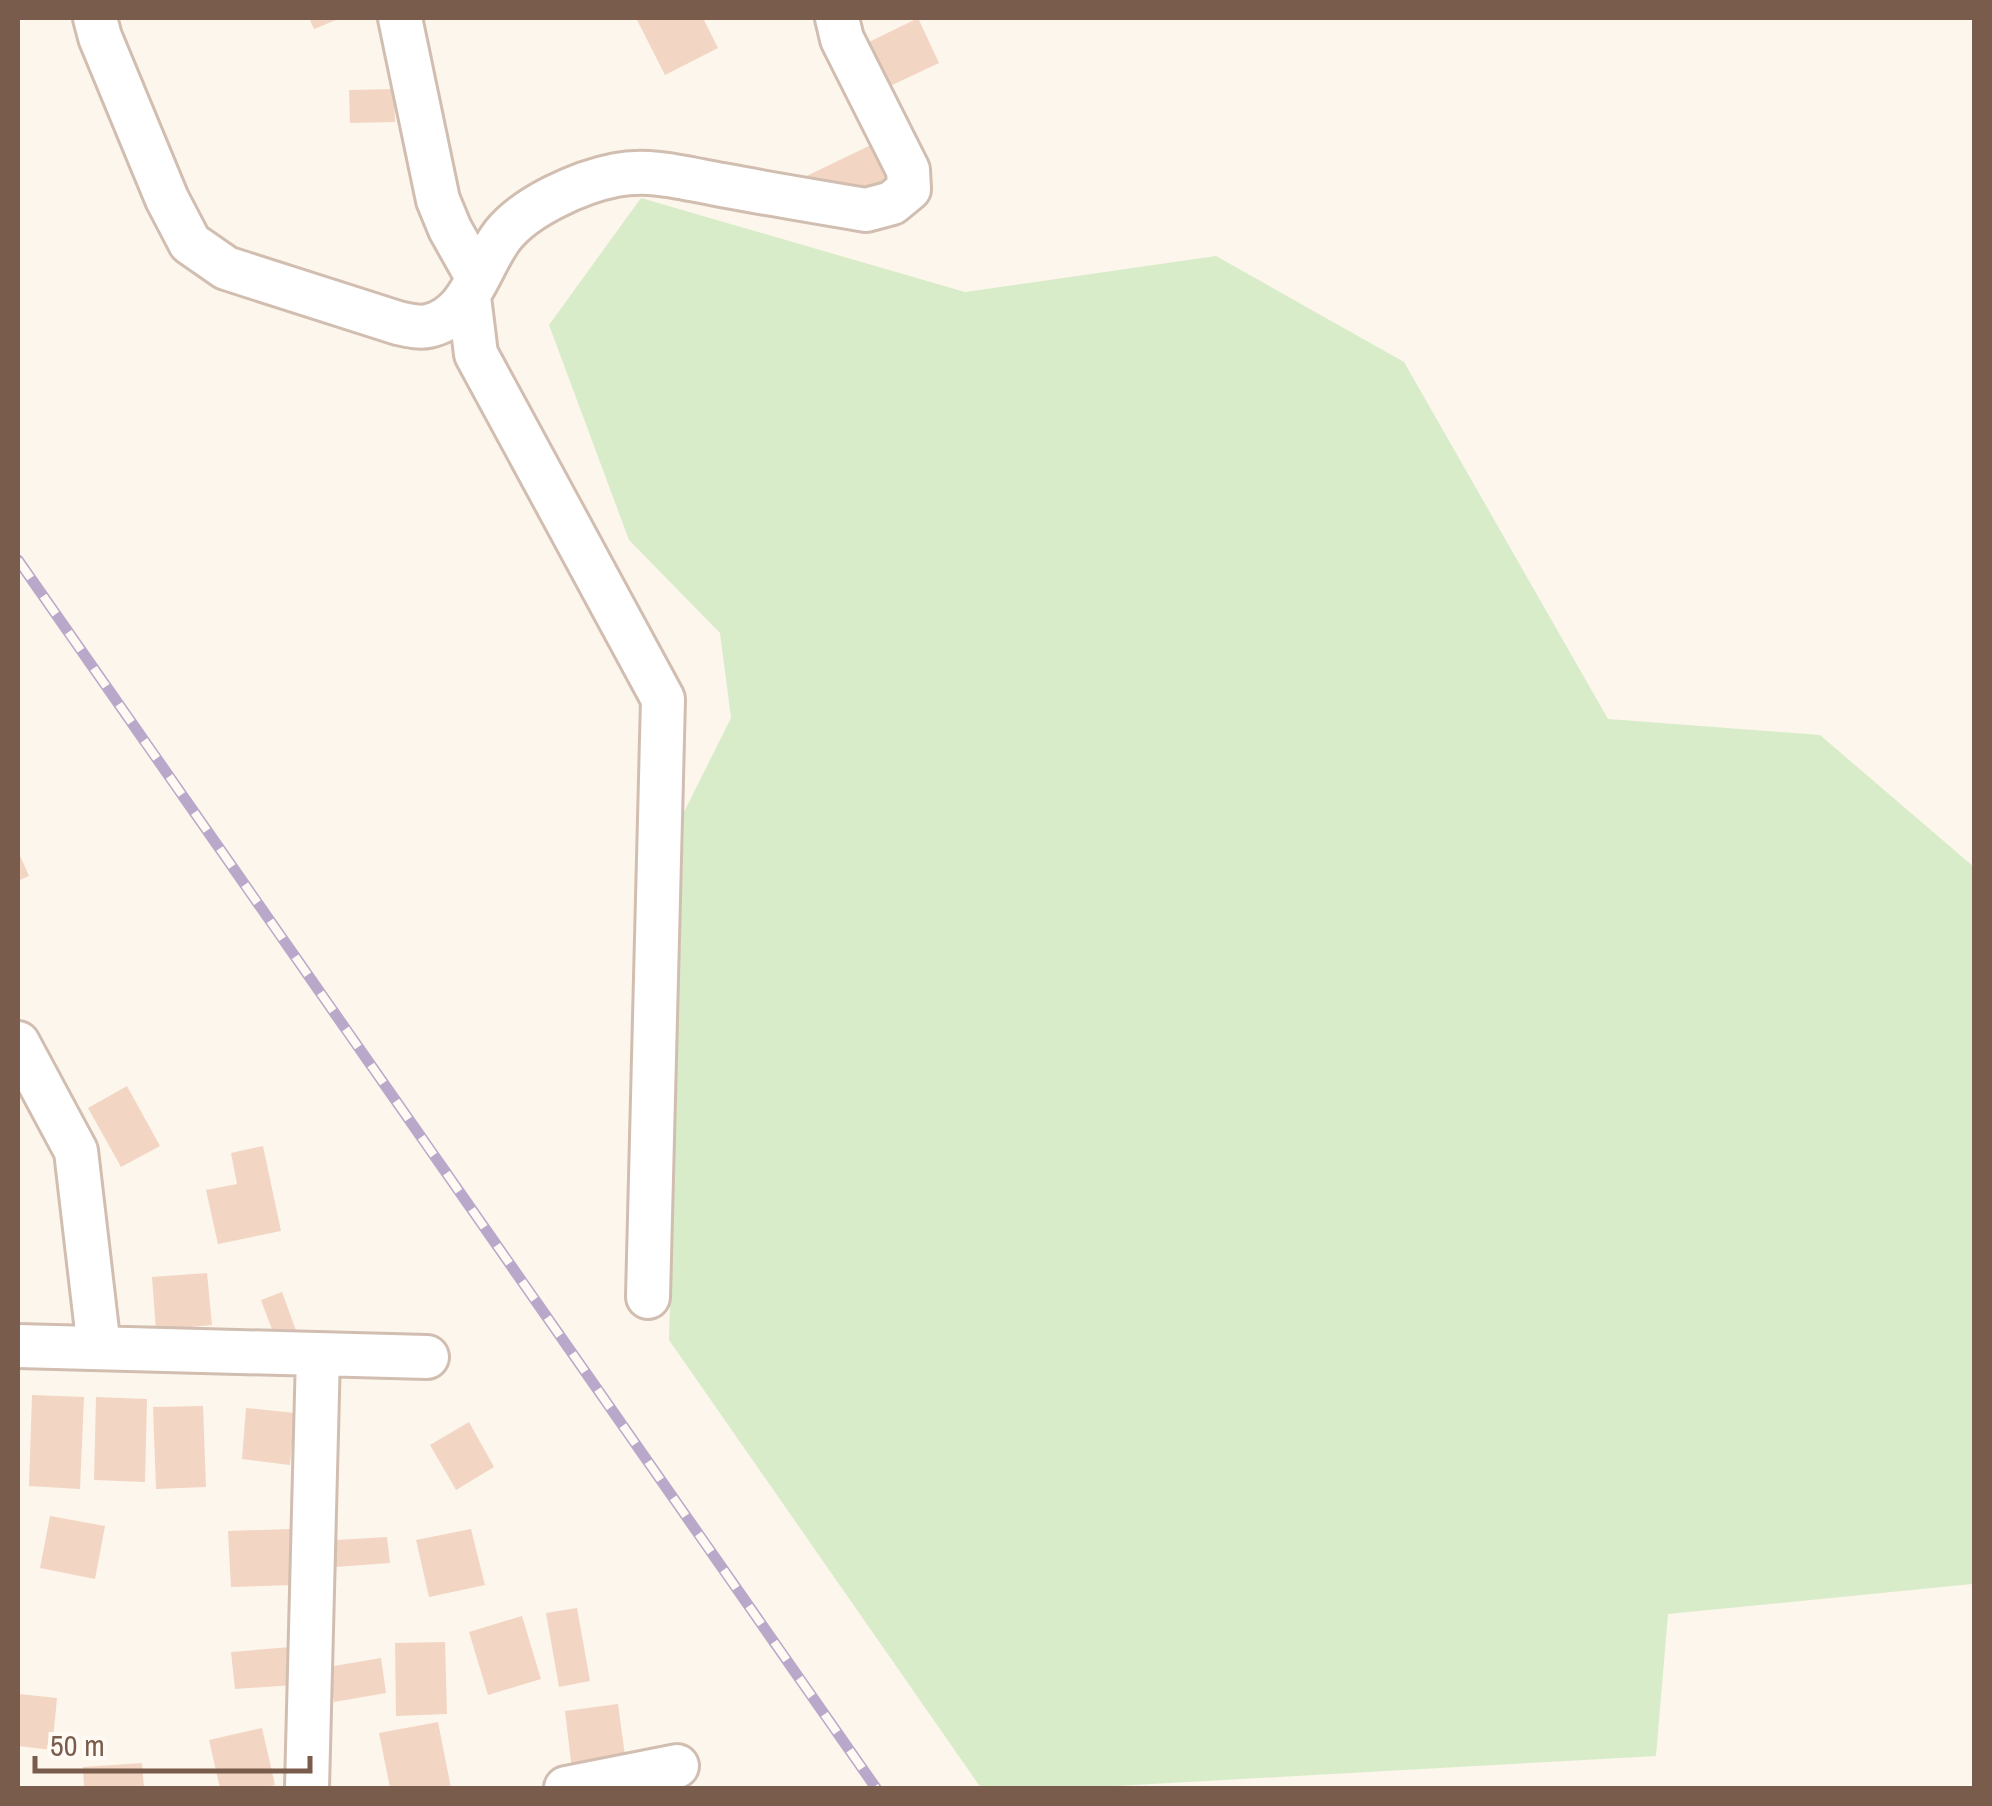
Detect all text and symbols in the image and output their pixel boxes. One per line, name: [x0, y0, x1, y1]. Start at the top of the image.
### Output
scale bar: [35, 1711, 310, 1773]
text: 50 m: [50, 1725, 105, 1765]

